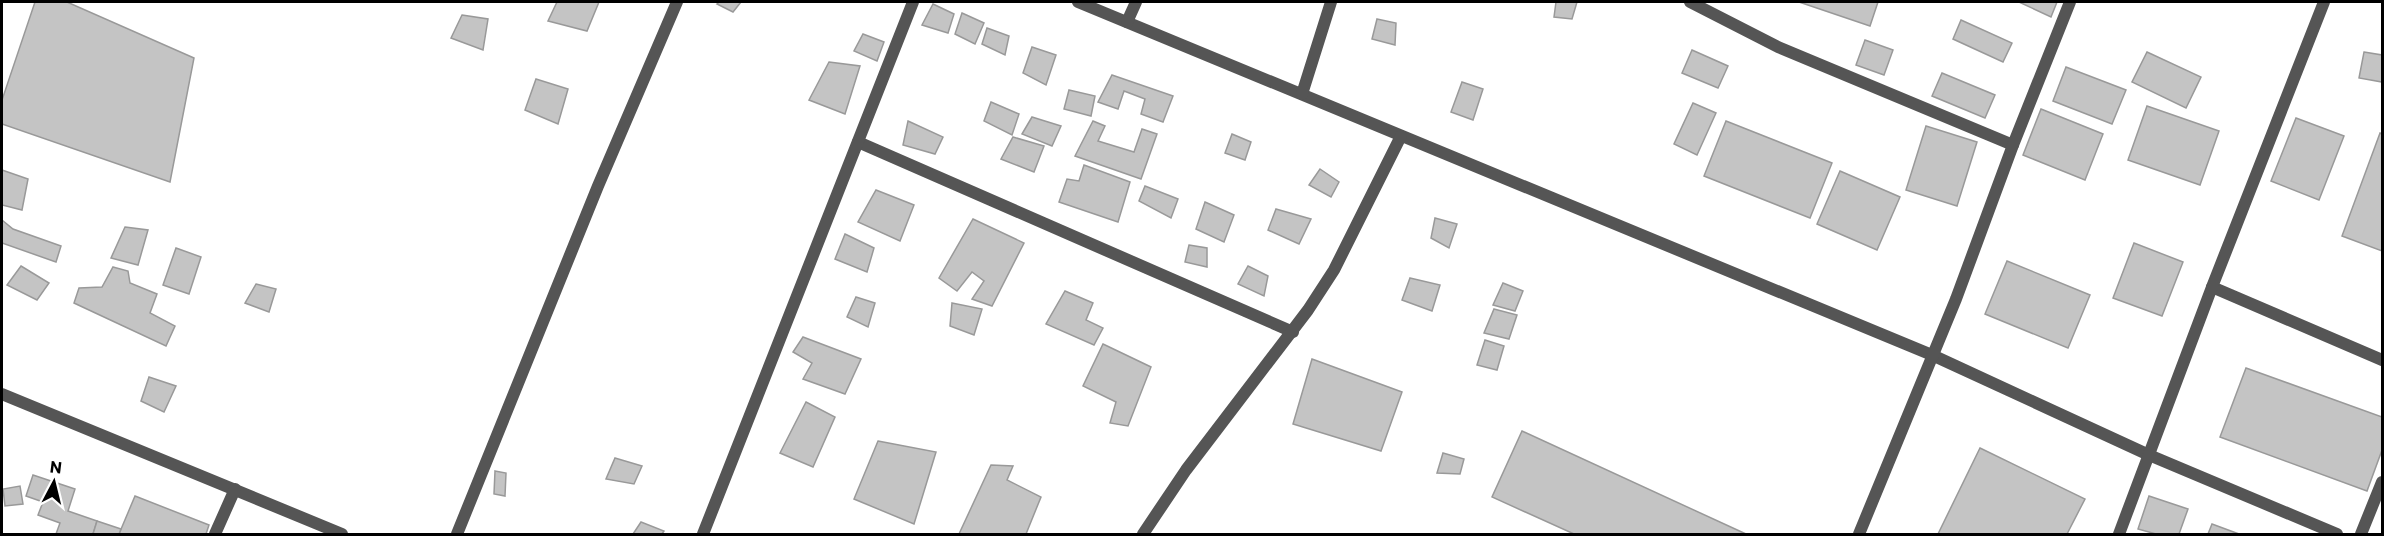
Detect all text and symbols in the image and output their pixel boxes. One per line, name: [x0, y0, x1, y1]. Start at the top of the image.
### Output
north arrow: [24, 452, 84, 512]
text: N: [49, 456, 63, 477]

